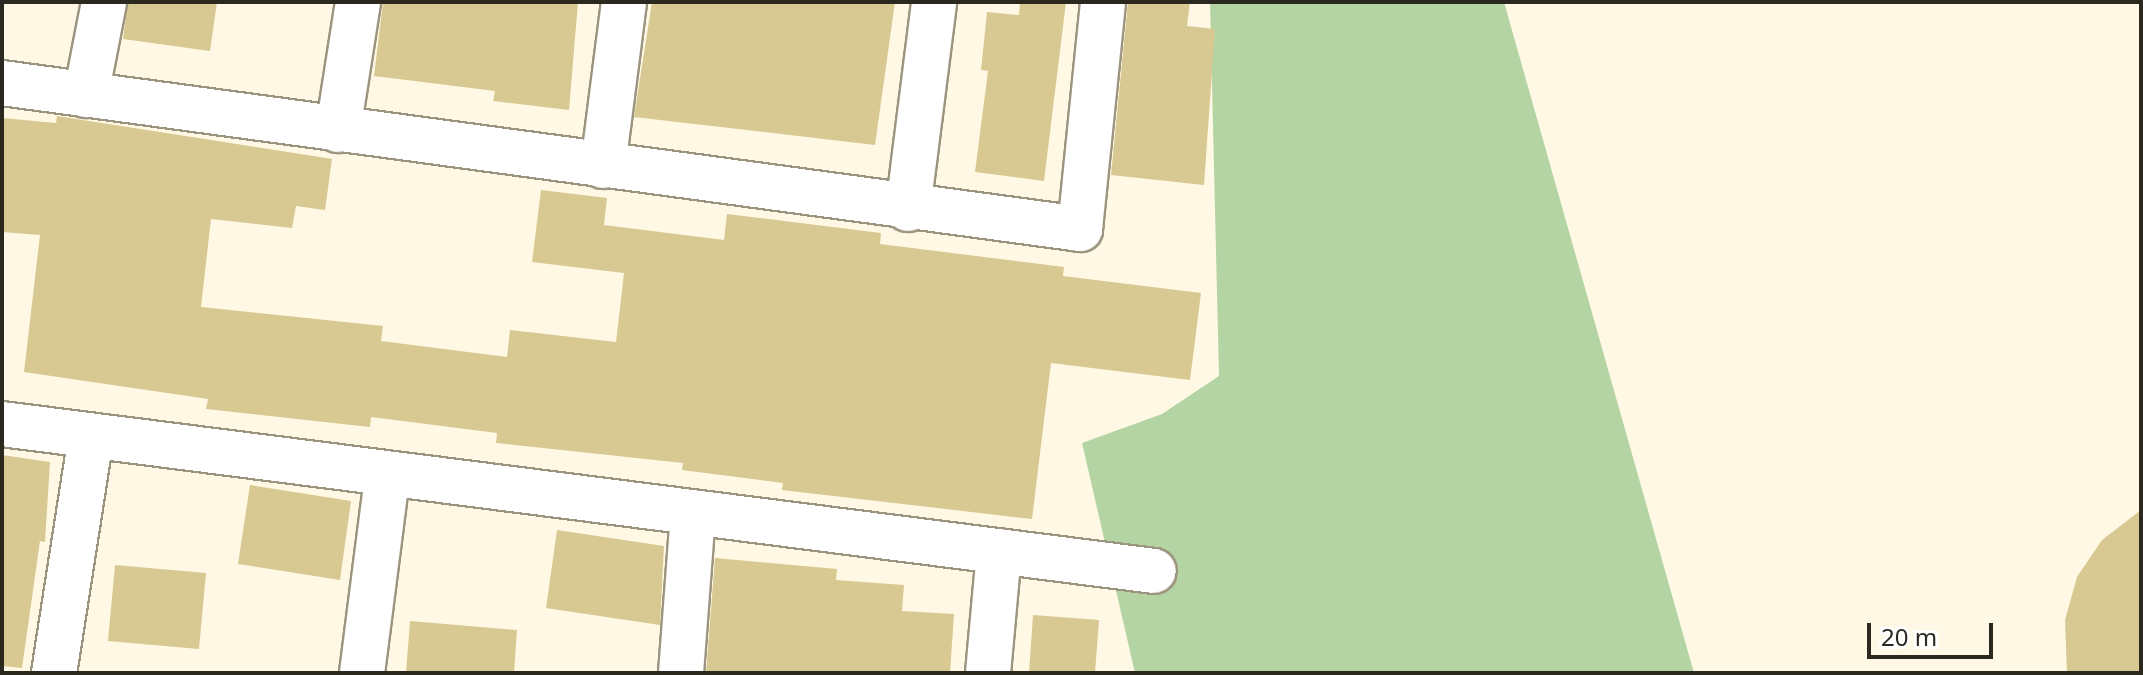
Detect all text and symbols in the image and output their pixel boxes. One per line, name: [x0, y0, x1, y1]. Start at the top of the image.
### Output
scale bar: [1871, 607, 1997, 657]
text: 20 m: [1881, 620, 1937, 653]

